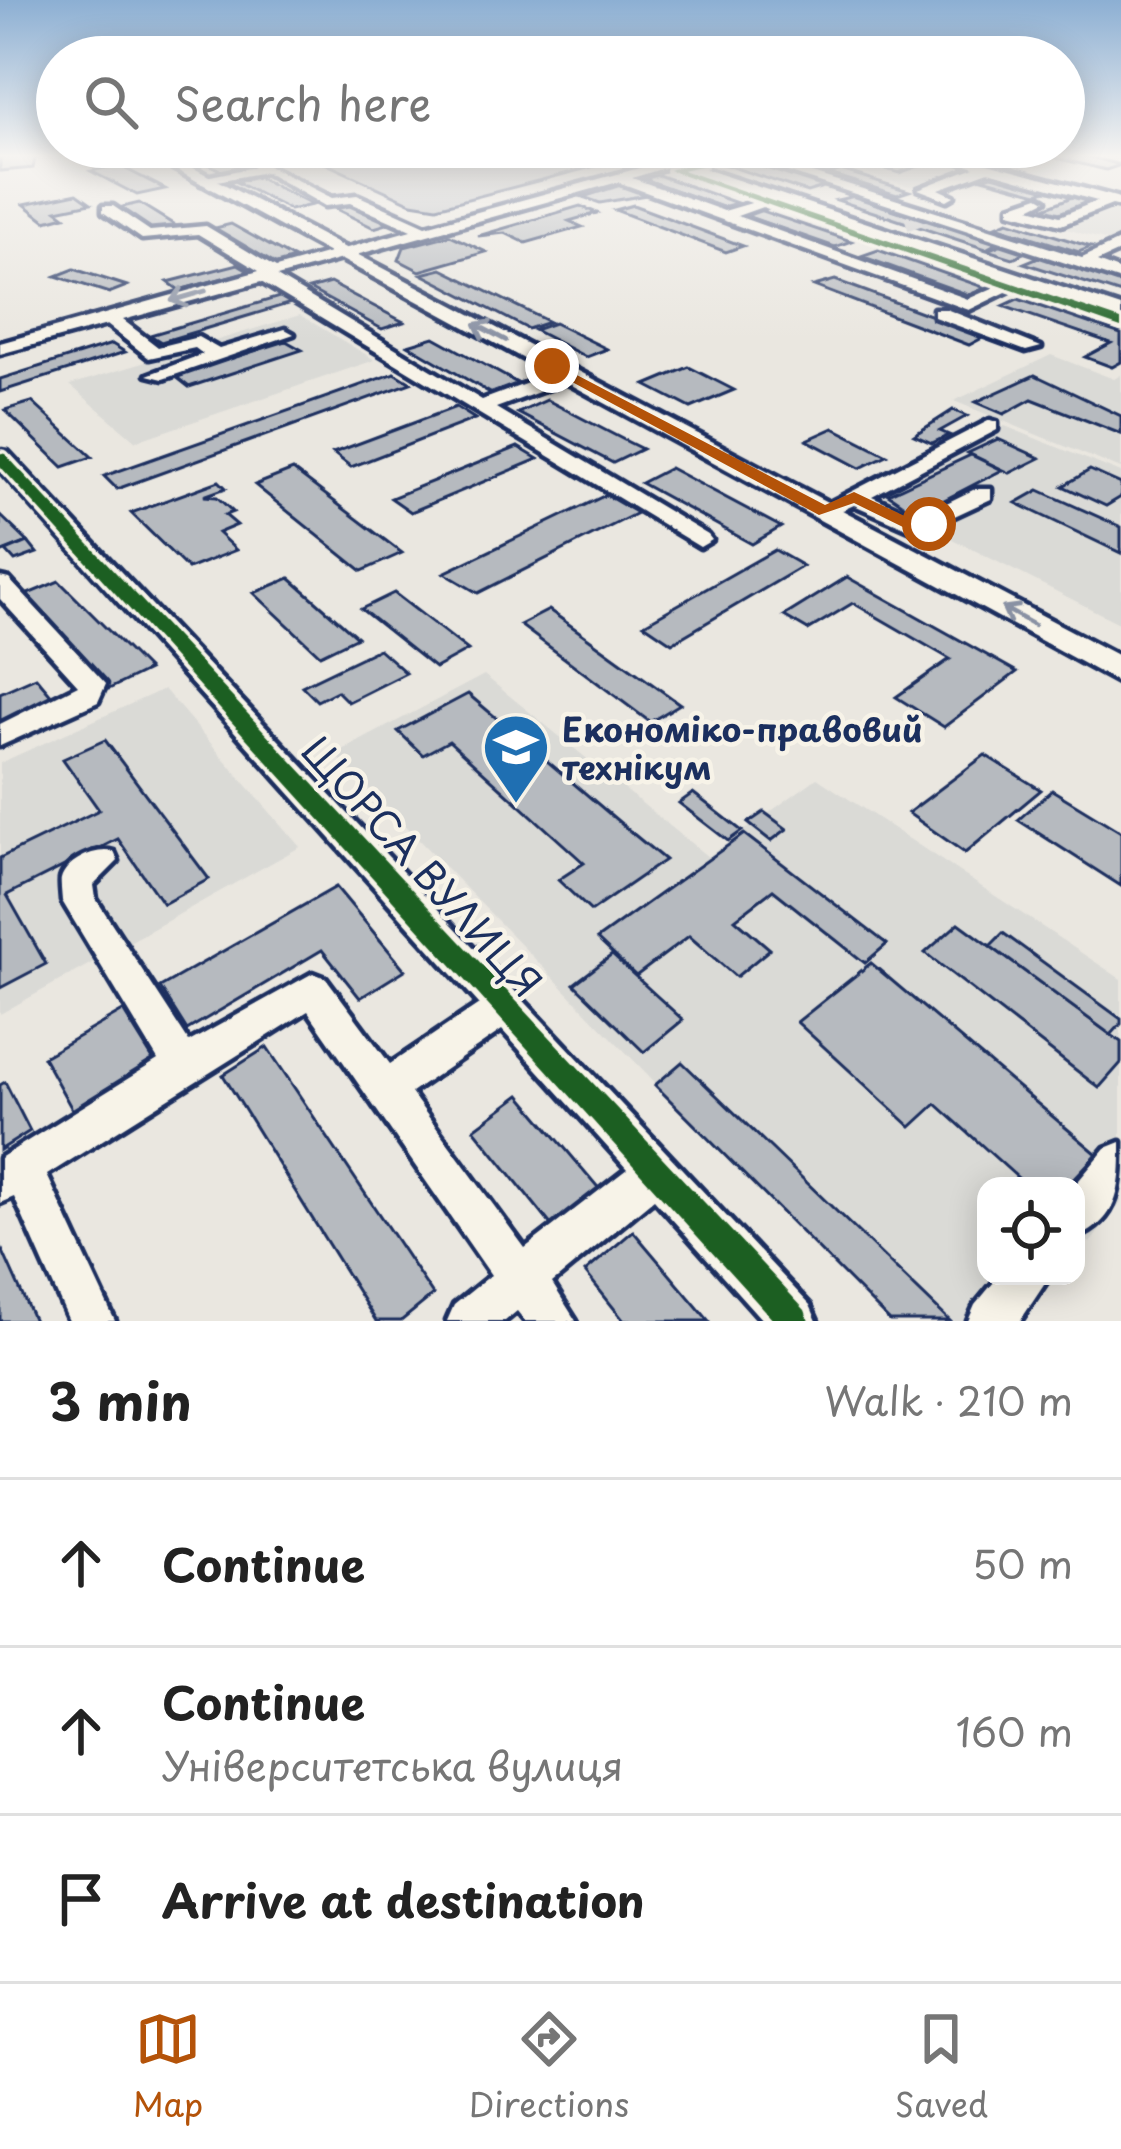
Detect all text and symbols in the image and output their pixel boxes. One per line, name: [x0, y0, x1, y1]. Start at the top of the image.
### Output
search box: [36, 36, 1085, 168]
text: Search here: [174, 68, 431, 136]
icon: search: [78, 69, 144, 135]
one-way arrow: [170, 286, 208, 308]
one-way arrow: [473, 320, 508, 343]
route end: [525, 339, 579, 393]
route start: [902, 497, 956, 551]
one-way arrow: [1002, 604, 1037, 627]
place label: Економіко-правовий технікум: [562, 703, 923, 791]
school or university icon: Економіко-правовий технікум: [481, 712, 551, 806]
street label: ЩОРСА ВУЛИЦЯ: [289, 721, 557, 1009]
map controls: [977, 1177, 1085, 1285]
button: locate: [977, 1177, 1085, 1285]
text: 3 min: [48, 1361, 192, 1438]
text: Walk · 210 m: [824, 1370, 1073, 1429]
text: Continue: [162, 1529, 365, 1597]
icon: ahead: [48, 1530, 114, 1596]
text: 50 m: [972, 1533, 1073, 1592]
text: Continue: [162, 1667, 365, 1735]
icon: ahead: [48, 1698, 114, 1764]
text: 160 m: [956, 1701, 1073, 1760]
text: Університетська вулиця: [162, 1735, 623, 1794]
text: Arrive at destination: [162, 1865, 645, 1933]
icon: arrive: [48, 1866, 114, 1932]
tab: Map: [133, 2006, 203, 2128]
tab: Directions: [469, 2006, 629, 2128]
tab: Saved: [895, 2006, 988, 2128]

